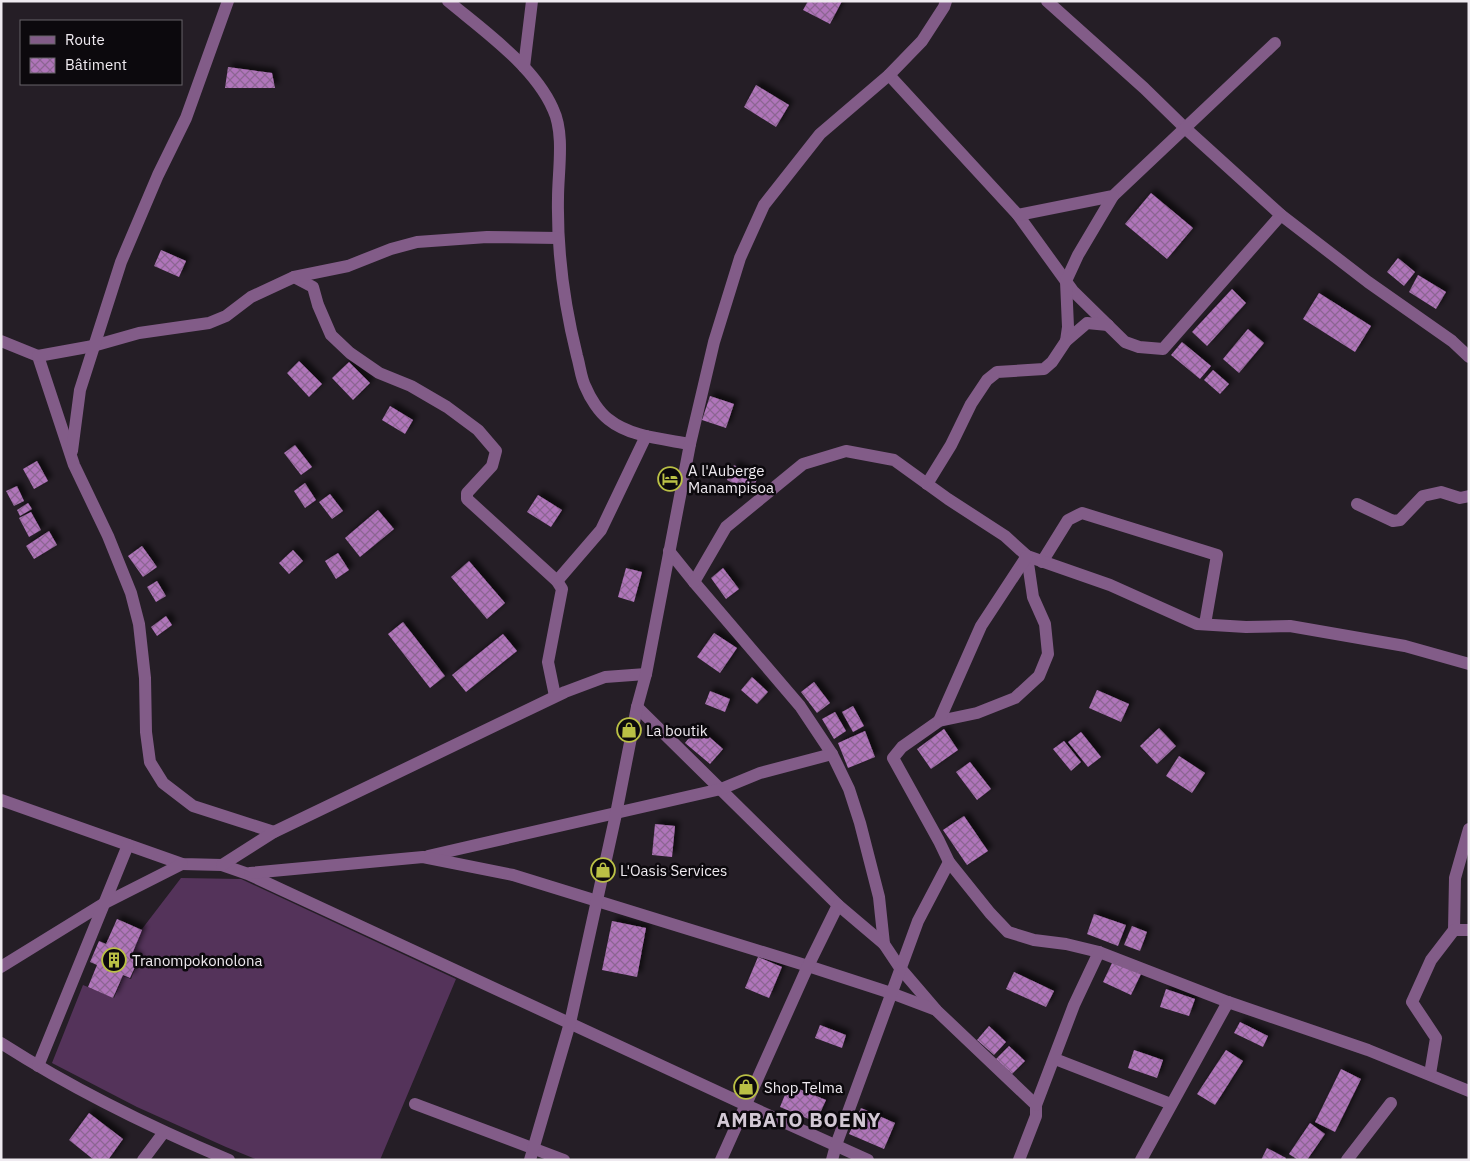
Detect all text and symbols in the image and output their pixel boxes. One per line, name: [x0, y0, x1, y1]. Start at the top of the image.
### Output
legend: [20, 20, 182, 85]
text: Route: [65, 30, 105, 49]
text: Bâtiment: [65, 55, 127, 74]
place label: A l'Auberge Manampisoa: [688, 461, 774, 497]
hotel icon: A l'Auberge Manampisoa: [657, 466, 683, 492]
shop icon: La boutik: [616, 717, 642, 743]
place label: La boutik: [646, 721, 708, 740]
shop icon: L'Oasis Services: [590, 857, 616, 883]
place label: L'Oasis Services: [620, 861, 727, 880]
building icon: Tranompokonolona: [101, 947, 127, 973]
place label: Tranompokonolona: [132, 951, 262, 970]
shop icon: Shop Telma: [733, 1074, 759, 1100]
place label: Shop Telma: [764, 1078, 843, 1097]
district label: AMBATO BOENY: [717, 1106, 881, 1133]

